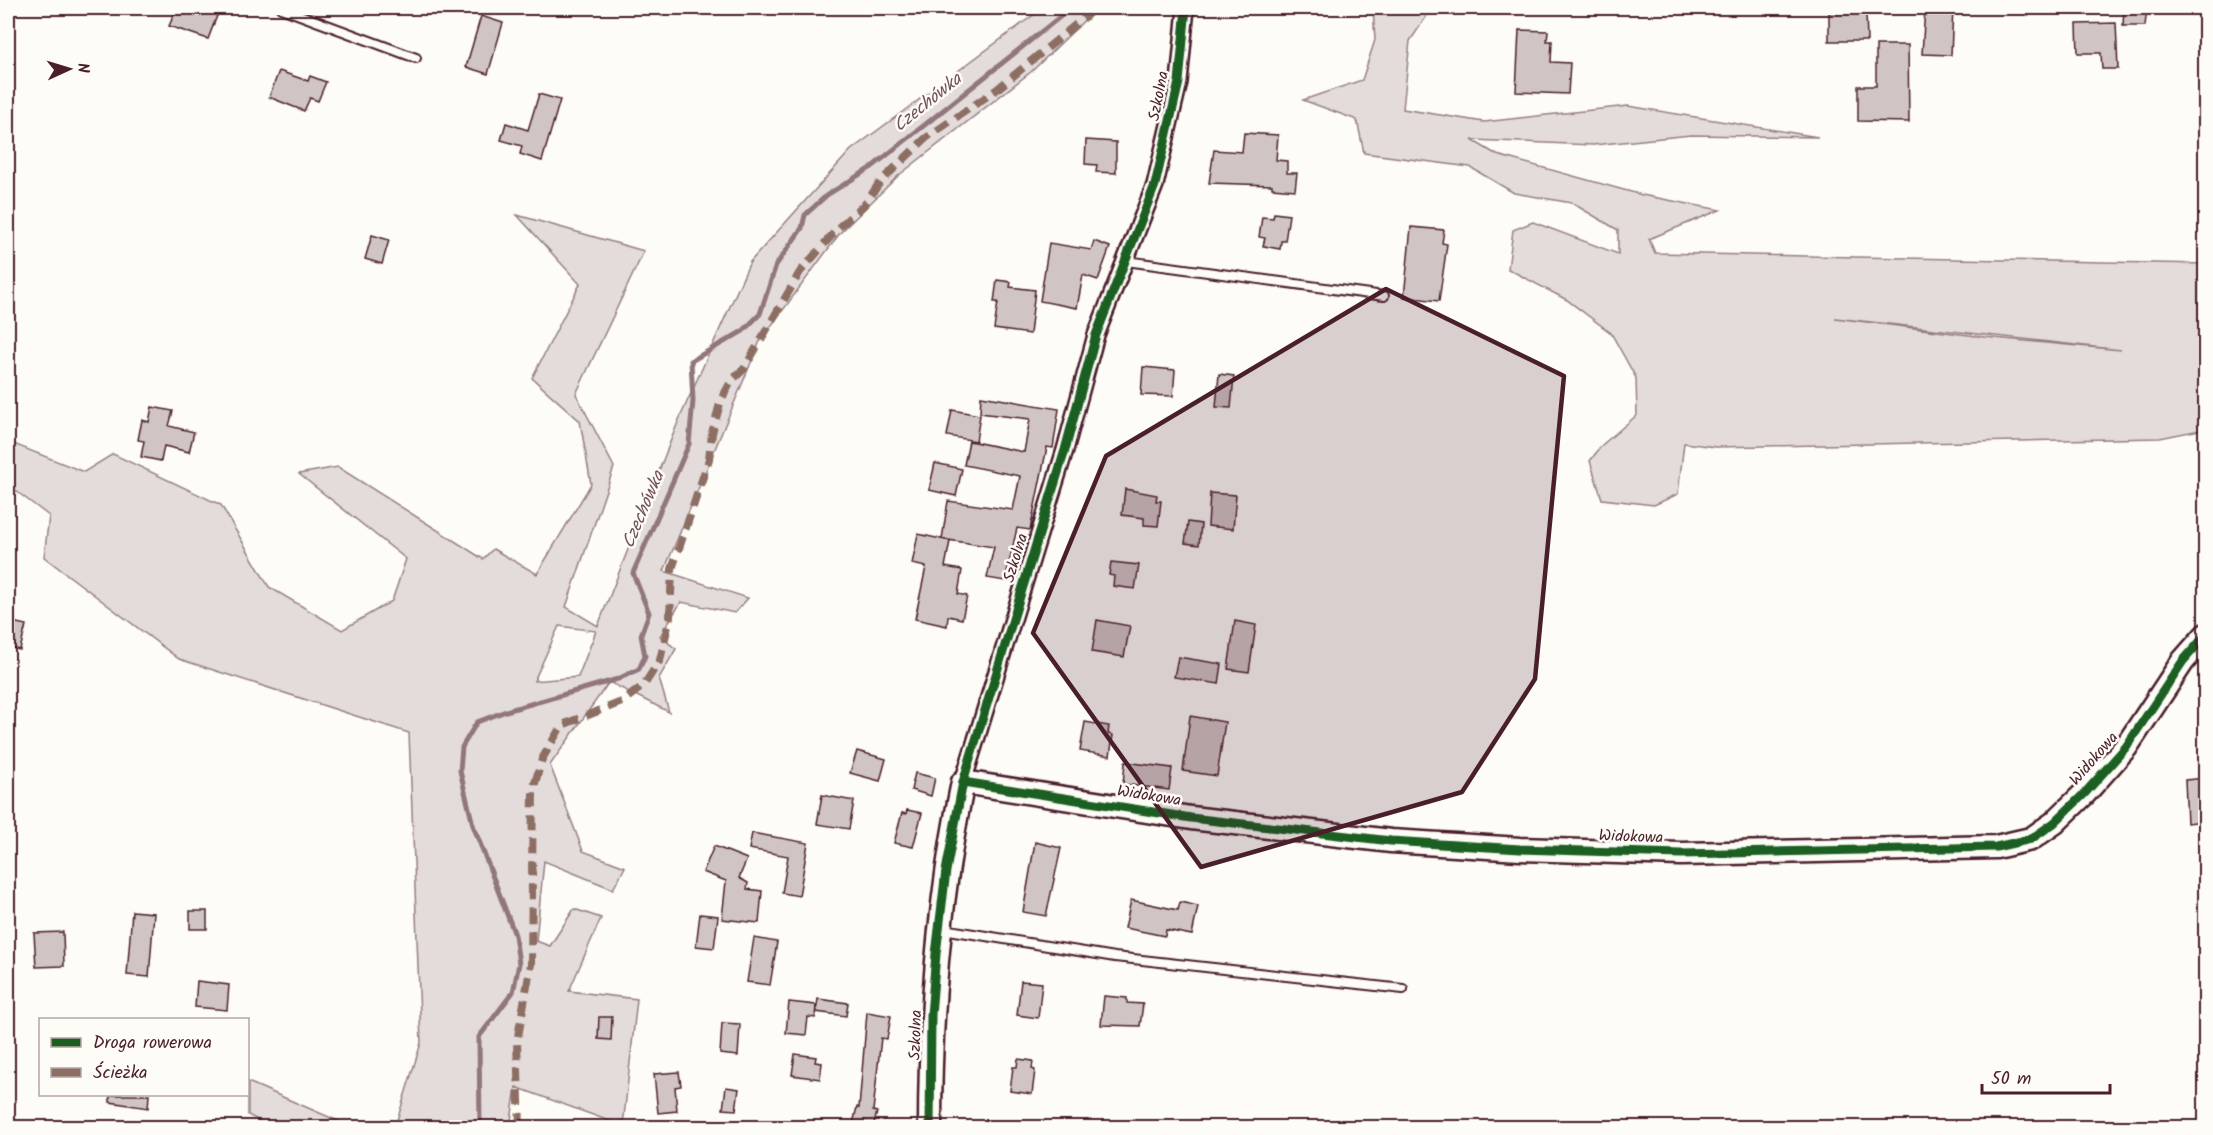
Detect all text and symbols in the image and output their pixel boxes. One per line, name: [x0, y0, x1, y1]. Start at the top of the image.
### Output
north arrow: [39, 39, 99, 99]
text: N: [70, 62, 95, 74]
water label: Czechówka: [887, 65, 970, 140]
street label: Szkolna: [1142, 69, 1176, 123]
water label: Czechówka: [615, 465, 674, 553]
street label: Szkolna: [997, 530, 1035, 586]
street label: Widokowa: [2063, 726, 2125, 792]
street label: Widokowa: [1115, 779, 1183, 813]
street label: Widokowa: [1598, 823, 1664, 851]
street label: Szkolna: [903, 1009, 929, 1061]
legend: [39, 1018, 249, 1096]
text: Droga rowerowa: [93, 1029, 212, 1058]
scale bar: [1982, 1057, 2110, 1095]
text: Ścieżka: [93, 1059, 148, 1088]
text: 50 m: [1991, 1065, 2031, 1094]

